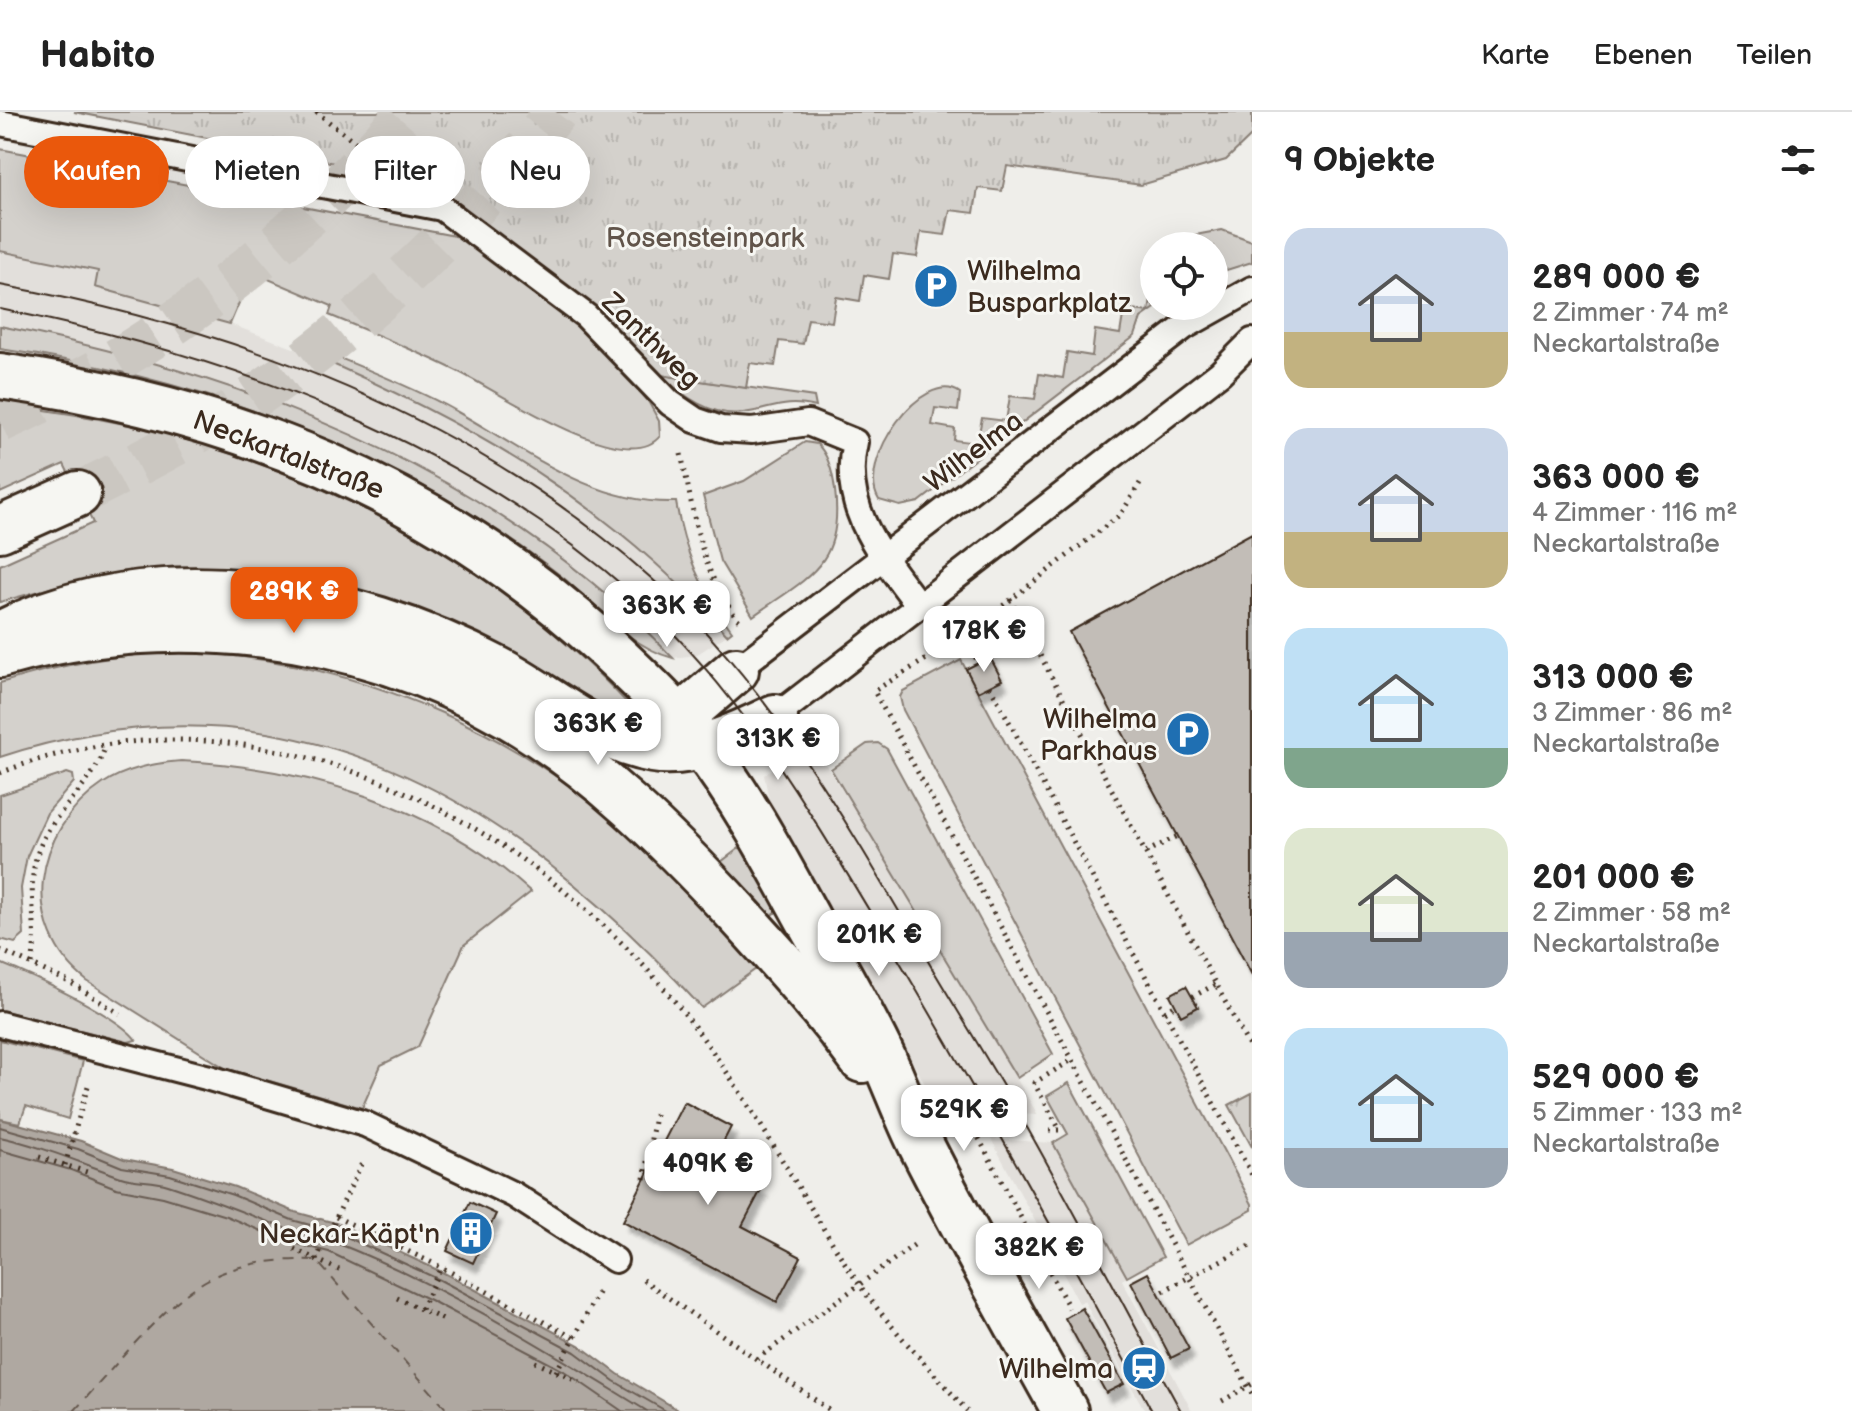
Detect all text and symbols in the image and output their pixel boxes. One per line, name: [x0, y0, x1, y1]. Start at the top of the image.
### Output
text: Habito: [40, 33, 155, 78]
text: Karte: [1481, 39, 1549, 72]
text: Ebenen: [1593, 39, 1693, 72]
text: Teilen: [1737, 39, 1812, 72]
chip: Kaufen: [24, 136, 169, 208]
chip: Mieten: [185, 136, 329, 208]
chip: Filter: [345, 136, 465, 208]
chip: Neu: [481, 136, 590, 208]
icon: filters: [1776, 138, 1820, 182]
text: 9 Objekte: [1284, 140, 1435, 181]
park label: Rosensteinpark: [606, 222, 805, 255]
map controls: [1140, 232, 1228, 320]
button: locate: [1140, 232, 1228, 320]
place label: Wilhelma Busparkplatz: [967, 255, 1132, 320]
text: 289 000 €: [1532, 257, 1700, 298]
icon: home: [1348, 260, 1444, 356]
parking icon: Wilhelma Busparkplatz: [912, 262, 960, 310]
street label: Zanthweg: [594, 285, 707, 396]
text: 2 Zimmer · 74 m²: [1532, 298, 1729, 329]
text: Neckartalstraße: [1532, 329, 1720, 360]
street label: Neckartalstraße: [188, 404, 389, 507]
street label: Wilhelma: [918, 405, 1029, 500]
text: 363 000 €: [1532, 457, 1700, 498]
icon: home: [1348, 460, 1444, 556]
text: 4 Zimmer · 116 m²: [1532, 498, 1737, 529]
text: Neckartalstraße: [1532, 529, 1720, 560]
pin: 289K €: [229, 567, 359, 635]
text: 289K €: [249, 577, 339, 608]
pin: 363K €: [602, 581, 732, 649]
text: 363K €: [622, 591, 712, 622]
pin: 178K €: [919, 606, 1049, 674]
text: 178K €: [941, 616, 1027, 647]
text: 313 000 €: [1532, 657, 1694, 698]
icon: home: [1348, 660, 1444, 756]
text: 3 Zimmer · 86 m²: [1532, 698, 1733, 729]
pin: 363K €: [533, 699, 663, 767]
place label: Wilhelma Parkhaus: [1040, 703, 1157, 768]
text: 363K €: [553, 709, 643, 740]
parking icon: Wilhelma Parkhaus: [1164, 710, 1212, 758]
pin: 313K €: [713, 714, 843, 782]
text: 313K €: [735, 724, 821, 755]
text: Neckartalstraße: [1532, 729, 1720, 760]
text: 201 000 €: [1532, 857, 1695, 898]
icon: home: [1348, 860, 1444, 956]
text: 2 Zimmer · 58 m²: [1532, 898, 1731, 929]
pin: 201K €: [814, 910, 944, 978]
text: 201K €: [836, 920, 922, 951]
text: Neckartalstraße: [1532, 929, 1720, 960]
text: 529 000 €: [1532, 1057, 1699, 1098]
icon: home: [1348, 1060, 1444, 1156]
pin: 529K €: [899, 1085, 1029, 1153]
text: 529K €: [919, 1095, 1009, 1126]
text: 5 Zimmer · 133 m²: [1532, 1098, 1743, 1129]
text: Neckartalstraße: [1532, 1129, 1720, 1160]
pin: 409K €: [643, 1139, 773, 1207]
text: 409K €: [662, 1149, 754, 1180]
building icon: Neckar-Käpt'n: [447, 1209, 495, 1257]
place label: Neckar-Käpt'n: [259, 1218, 440, 1251]
pin: 382K €: [974, 1223, 1104, 1291]
text: 382K €: [994, 1233, 1084, 1264]
station icon: Wilhelma: [1120, 1344, 1168, 1392]
place label: Wilhelma: [999, 1353, 1113, 1386]

